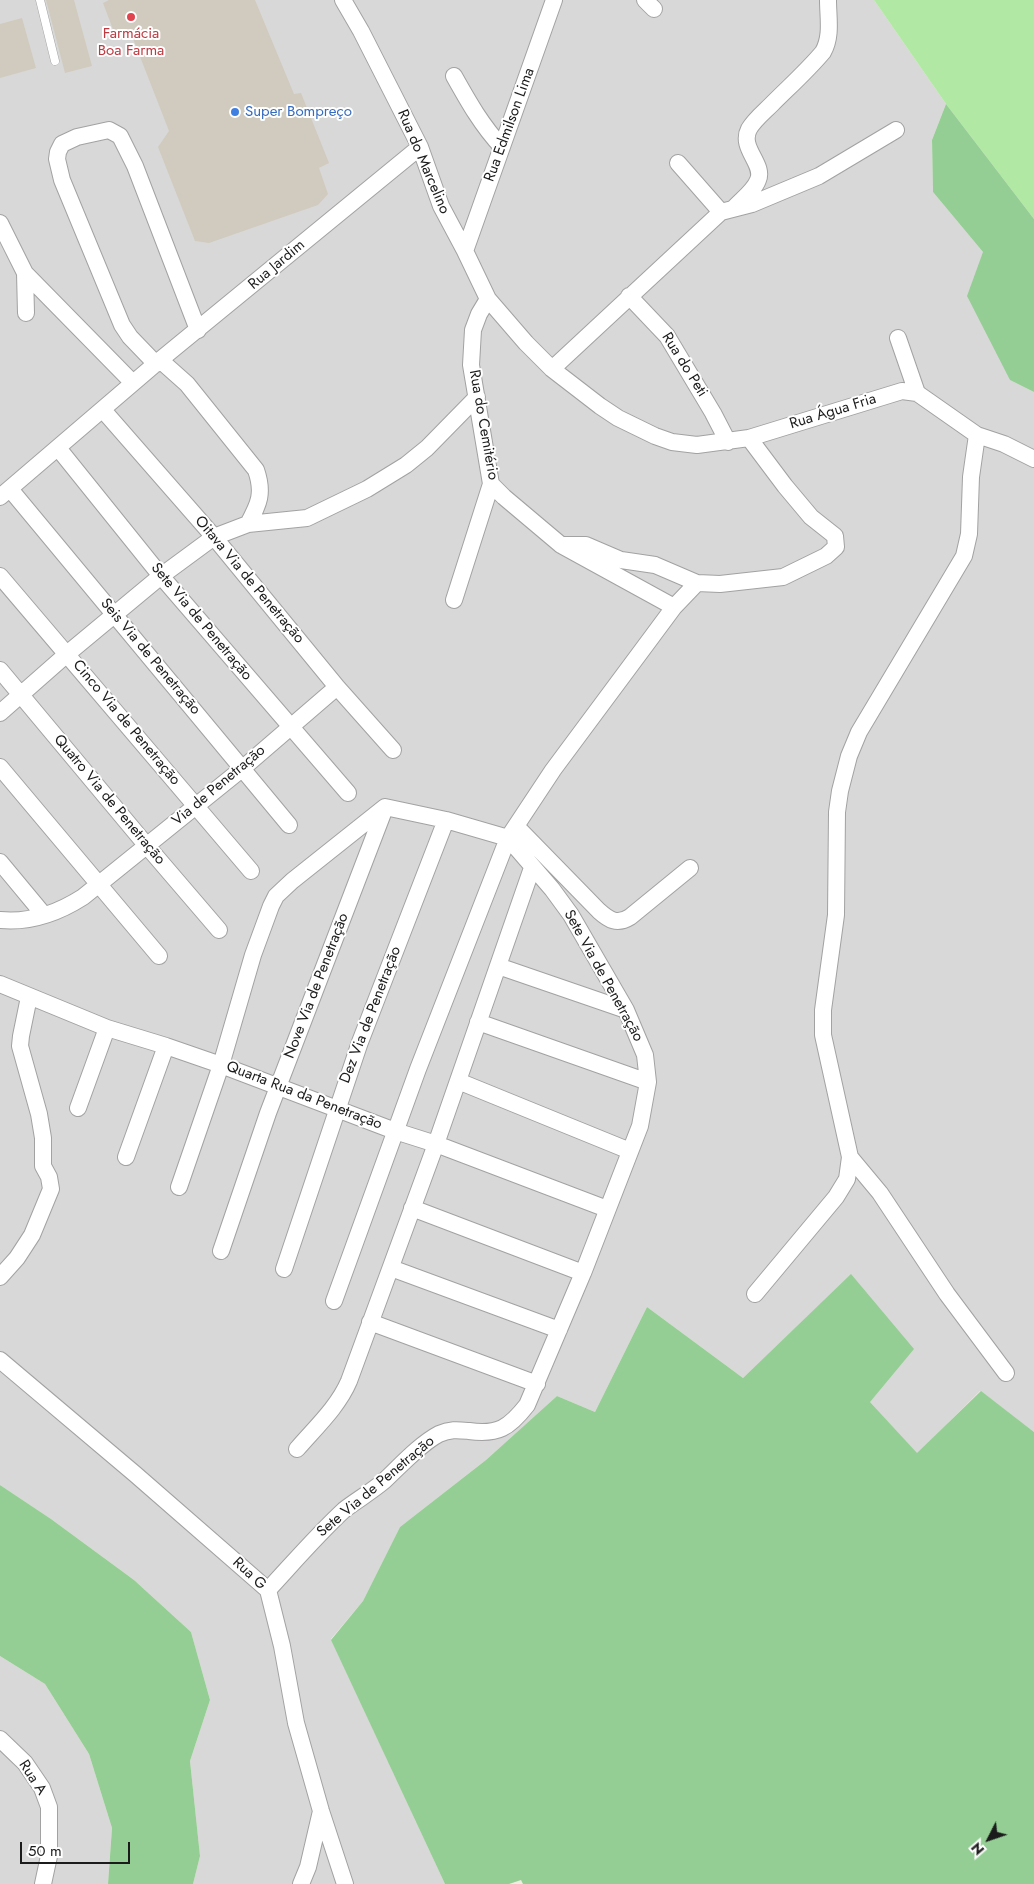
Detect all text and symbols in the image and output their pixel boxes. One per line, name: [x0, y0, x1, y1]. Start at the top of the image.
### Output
marker: Farmácia Boa Farma: [125, 11, 137, 23]
place label: Farmácia Boa Farma: [98, 25, 164, 60]
street label: Rua Edmilson Lima: [481, 66, 539, 184]
place label: Super Bompreço: [245, 103, 352, 121]
marker: Super Bompreço: [229, 106, 241, 118]
street label: Rua do Marcelino: [393, 107, 453, 217]
street label: Rua Jardim: [245, 236, 309, 294]
street label: Rua do Peti: [657, 330, 711, 400]
street label: Rua do Cemitério: [464, 369, 502, 481]
street label: Rua Água Fria: [788, 390, 878, 434]
street label: Oitava Via de Penetração: [190, 513, 308, 647]
street label: Sete Via de Penetração: [147, 560, 255, 684]
street label: Seis Via de Penetração: [96, 595, 204, 719]
street label: Cinco Via de Penetração: [68, 657, 184, 789]
street label: Quatro Via de Penetração: [49, 731, 169, 869]
street label: Via de Penetração: [169, 742, 269, 830]
street label: Sete Via de Penetração: [559, 907, 647, 1045]
street label: Nove Via de Penetração: [281, 911, 353, 1061]
street label: Dez Via de Penetração: [337, 944, 405, 1086]
street label: Quarta Rua da Penetração: [224, 1058, 384, 1134]
street label: Sete Via de Penetração: [314, 1433, 438, 1541]
street label: Rua G: [228, 1554, 270, 1594]
street label: Rua A: [14, 1757, 50, 1799]
north arrow: [964, 1814, 1014, 1864]
scale bar: [22, 1832, 132, 1864]
text: N: [966, 1838, 989, 1860]
text: 50 m: [28, 1840, 62, 1862]

